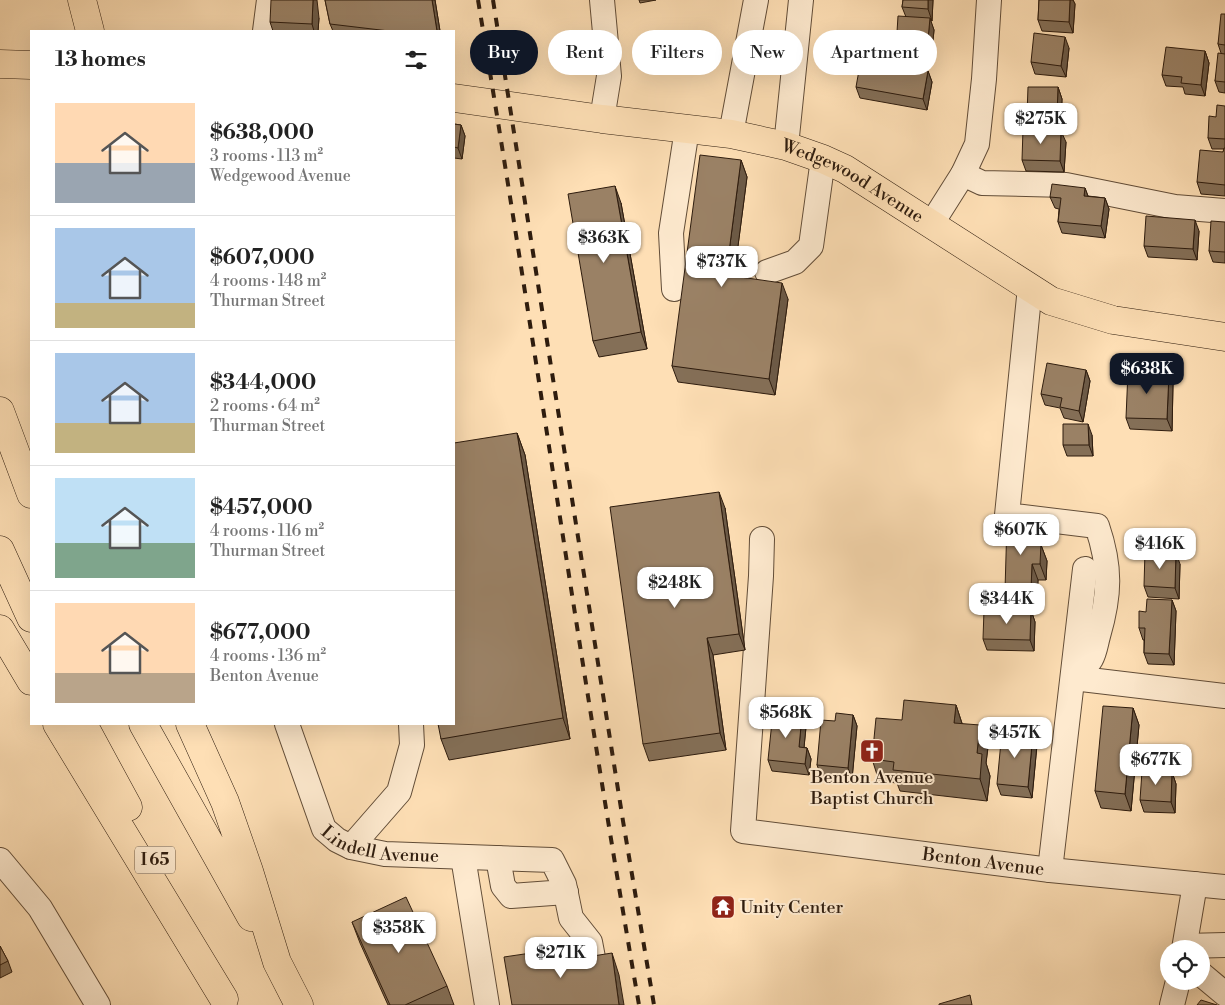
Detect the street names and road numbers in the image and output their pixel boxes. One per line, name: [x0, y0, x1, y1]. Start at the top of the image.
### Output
street label: Wedgewood Avenue: [778, 134, 928, 228]
street label: Lindell Avenue: [316, 820, 439, 867]
street label: Benton Avenue: [920, 842, 1046, 881]
road number: I 65: [135, 846, 175, 874]

